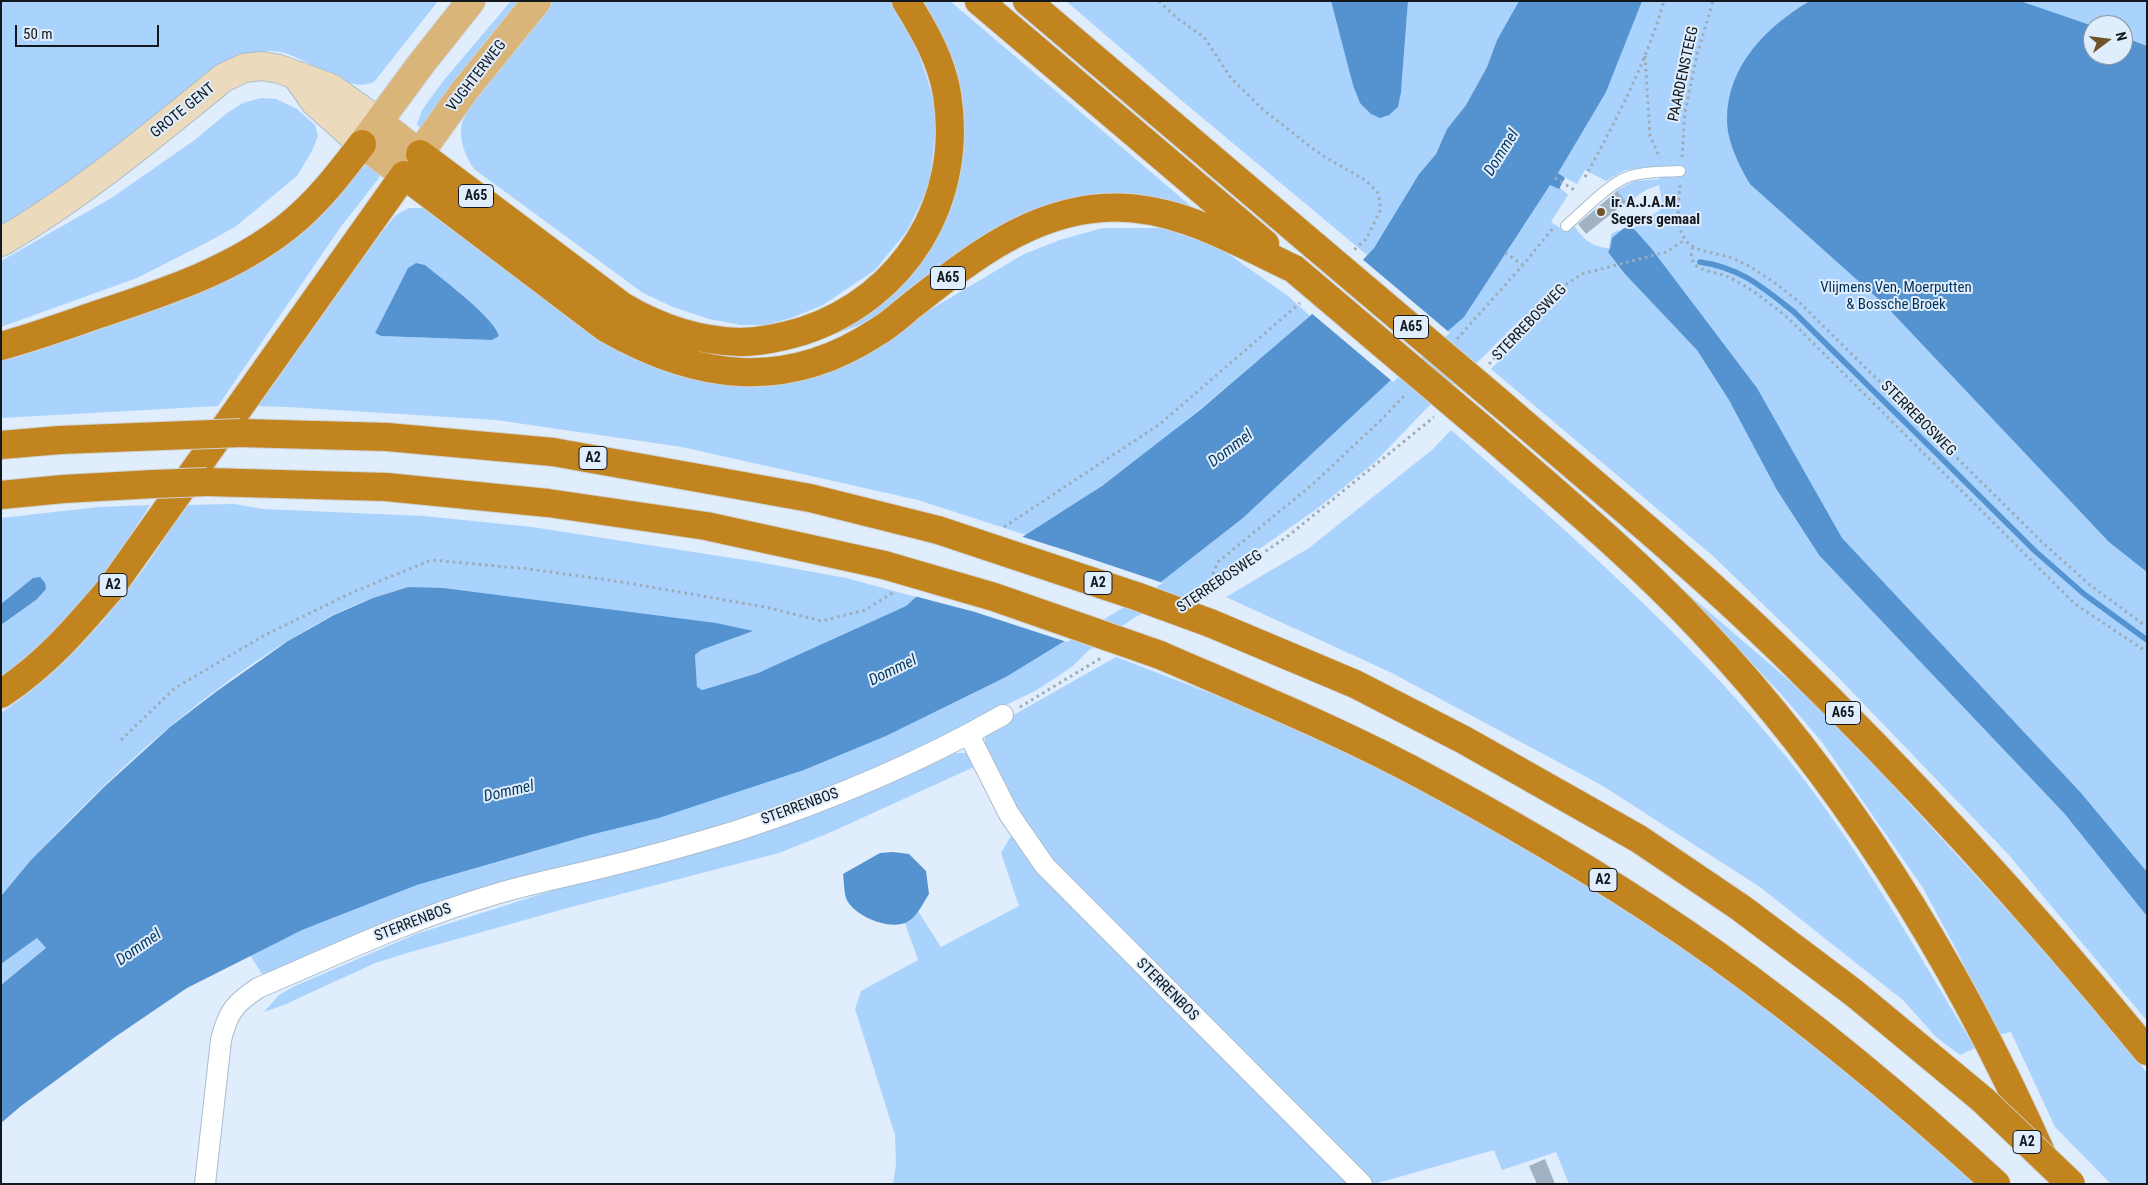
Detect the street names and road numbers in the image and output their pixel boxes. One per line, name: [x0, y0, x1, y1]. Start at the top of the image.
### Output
street label: PAARDENSTEEG: [1665, 25, 1703, 123]
street label: VUGHTERWEG: [444, 37, 510, 115]
street label: GROTE GENT: [147, 80, 219, 142]
road number: A65: [458, 185, 494, 208]
road number: A65: [930, 266, 966, 290]
street label: STERREBOSWEG: [1489, 281, 1571, 365]
road number: A65: [1394, 316, 1428, 338]
street label: STERREBOSWEG: [1877, 378, 1959, 460]
road number: A2: [579, 446, 607, 469]
street label: STERREBOSWEG: [1174, 547, 1266, 617]
road number: A2: [1084, 572, 1112, 594]
road number: A2: [99, 574, 127, 596]
road number: A65: [1826, 701, 1860, 724]
street label: STERRENBOS: [759, 785, 841, 829]
road number: A2: [1589, 868, 1617, 892]
street label: STERRENBOS: [372, 900, 454, 946]
street label: STERRENBOS: [1132, 955, 1202, 1025]
road number: A2: [2013, 1130, 2041, 1154]

